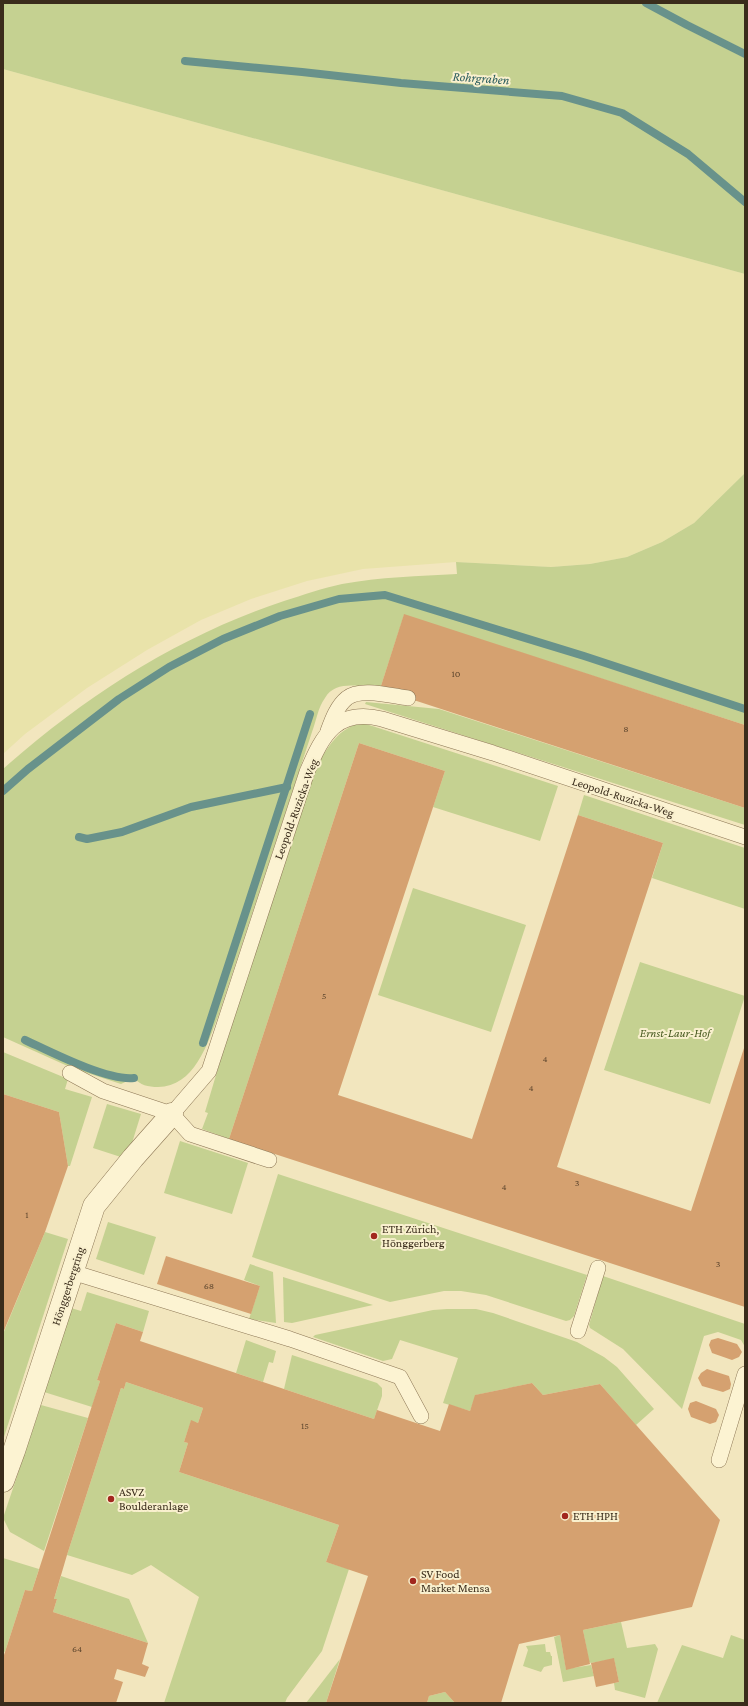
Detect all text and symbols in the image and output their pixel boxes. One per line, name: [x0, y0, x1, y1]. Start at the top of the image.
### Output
water label: Rohrgraben: [452, 69, 510, 87]
house number: 10: [452, 668, 461, 679]
house number: 8: [623, 723, 629, 734]
street label: Leopold-Ruzicka-Weg: [271, 756, 321, 861]
street label: Leopold-Ruzicka-Weg: [570, 774, 676, 820]
house number: 5: [322, 990, 327, 1001]
park label: Ernst-Laur-Hof: [640, 1026, 712, 1040]
house number: 4: [542, 1053, 548, 1064]
house number: 4: [528, 1082, 534, 1093]
house number: 3: [575, 1177, 580, 1188]
house number: 4: [501, 1181, 507, 1192]
house number: 1: [25, 1209, 29, 1220]
place label: ETH Zürich, Hönggerberg: [382, 1222, 445, 1250]
marker: ETH Zürich, Hönggerberg: [369, 1231, 379, 1241]
street label: Hönggerbergring: [49, 1245, 87, 1327]
house number: 3: [716, 1258, 721, 1269]
house number: 68: [204, 1280, 214, 1291]
house number: 15: [301, 1420, 309, 1431]
place label: ASVZ Boulderanlage: [119, 1485, 188, 1513]
marker: ASVZ Boulderanlage: [106, 1494, 116, 1504]
place label: ETH HPH: [573, 1509, 618, 1523]
marker: ETH HPH: [560, 1511, 570, 1521]
place label: SV Food Market Mensa: [421, 1567, 490, 1595]
marker: SV Food Market Mensa: [408, 1576, 418, 1586]
house number: 64: [72, 1643, 82, 1654]

